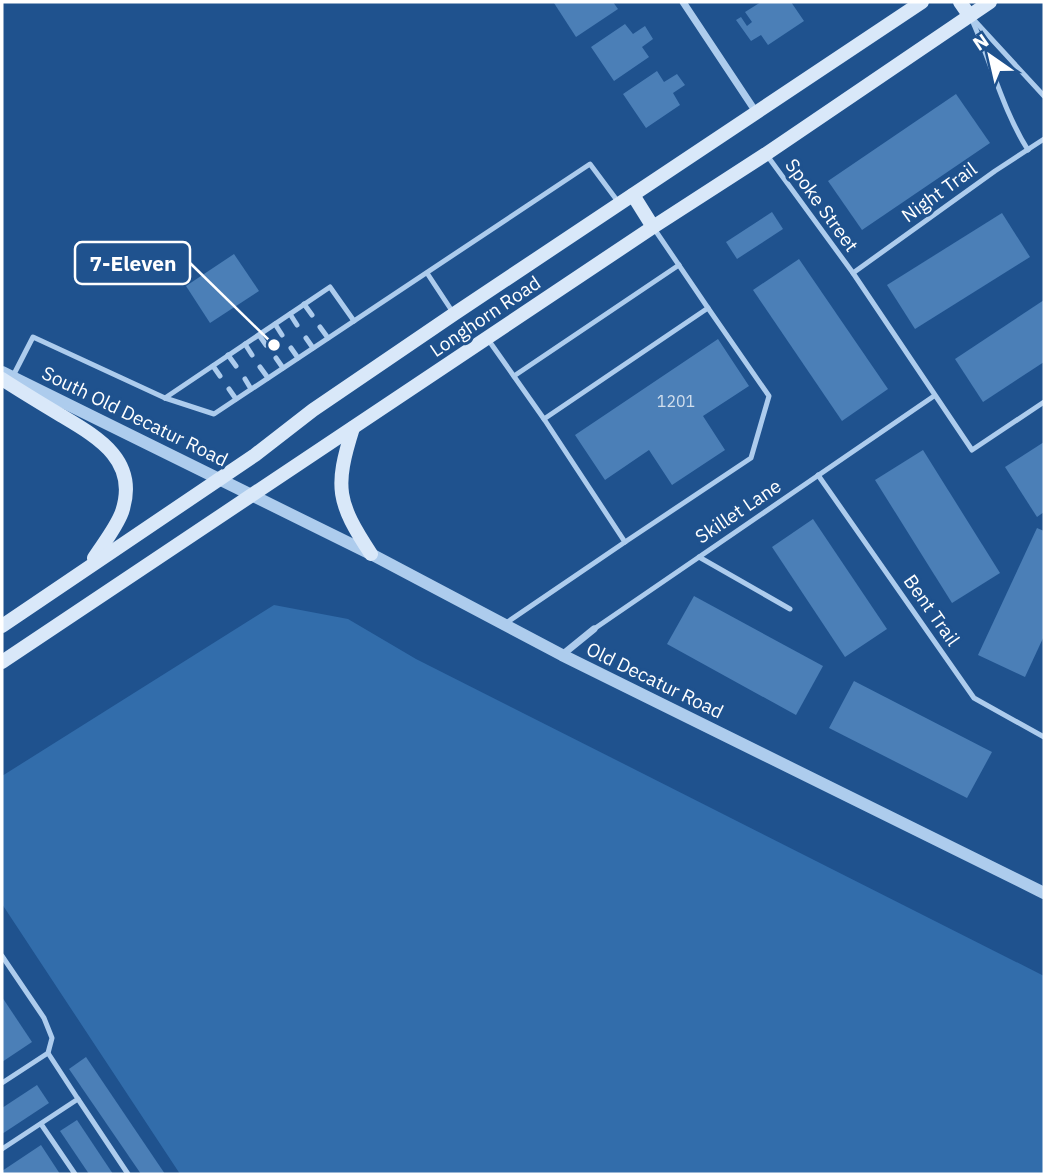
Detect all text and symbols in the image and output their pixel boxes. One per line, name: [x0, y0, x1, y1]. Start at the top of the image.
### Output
north arrow: [955, 21, 1025, 91]
text: N: [968, 28, 993, 56]
street label: Spoke Street: [780, 154, 864, 256]
street label: Night Trail: [897, 157, 981, 227]
callout: 7-Eleven: [75, 242, 190, 284]
text: 7-Eleven: [89, 249, 177, 277]
street label: Longhorn Road: [425, 270, 545, 362]
street label: South Old Decatur Road: [38, 360, 232, 472]
house number: 1201: [657, 391, 695, 411]
street label: Skillet Lane: [690, 474, 786, 548]
street label: Bent Trail: [899, 570, 965, 650]
street label: Old Decatur Road: [583, 636, 727, 724]

